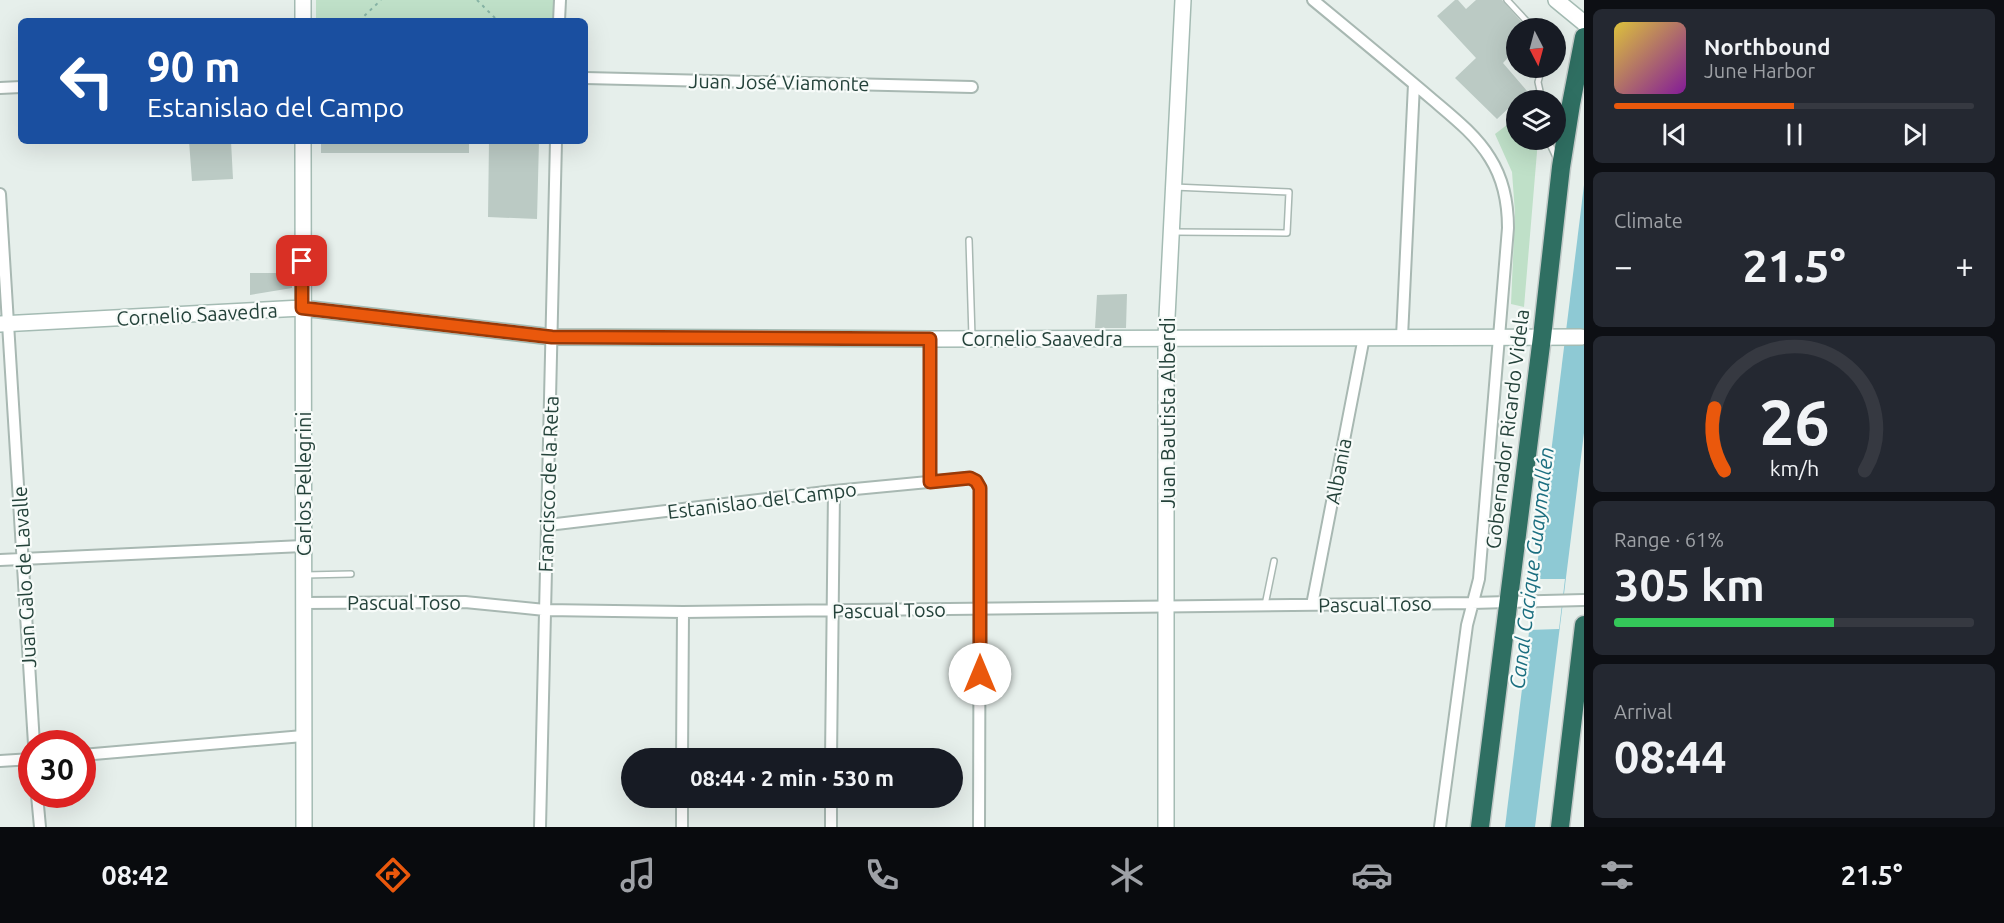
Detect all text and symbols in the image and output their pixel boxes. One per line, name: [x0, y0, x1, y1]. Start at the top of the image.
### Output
north arrow: [1506, 18, 1566, 78]
map controls: [1506, 18, 1566, 150]
text: Northbound: [1704, 34, 1830, 59]
icon: left: [48, 42, 126, 120]
text: 90 m: [147, 43, 241, 90]
text: June Harbor: [1704, 59, 1815, 82]
street label: Juan José Viamonte: [688, 69, 870, 95]
button: layers: [1506, 90, 1566, 150]
text: Estanislao del Campo: [147, 92, 404, 122]
icon: previous: [1658, 118, 1691, 151]
icon: pause: [1778, 118, 1811, 151]
icon: next: [1898, 118, 1931, 151]
text: Climate: [1614, 209, 1683, 232]
pin: [276, 235, 327, 286]
text: 21.5°: [1742, 240, 1846, 291]
icon: arrive: [285, 244, 318, 277]
text: −: [1614, 247, 1633, 284]
text: +: [1955, 247, 1974, 284]
street label: Cornelio Saavedra: [116, 298, 278, 330]
street label: Gobernador Ricardo Videla: [1481, 308, 1533, 550]
street label: Juan Bautista Alberdi: [1156, 317, 1179, 509]
street label: Cornelio Saavedra: [961, 327, 1123, 350]
text: 26: [1759, 387, 1829, 457]
street label: Francisco de la Reta: [533, 395, 563, 573]
street label: Carlos Pellegrini: [292, 412, 315, 556]
street label: Albania: [1320, 436, 1356, 506]
water label: Canal Cacique Guaymallén: [1504, 445, 1558, 691]
text: km/h: [1769, 456, 1819, 480]
street label: Estanislao del Campo: [666, 477, 858, 523]
street label: Juan Galo de Lavalle: [8, 486, 40, 668]
text: Range · 61%: [1614, 528, 1724, 551]
text: 305 km: [1614, 559, 1765, 610]
street label: Pascual Toso: [347, 591, 461, 614]
street label: Pascual Toso: [1318, 592, 1432, 616]
street label: Pascual Toso: [832, 598, 946, 622]
position arrow: [948, 642, 1012, 706]
text: Arrival: [1614, 700, 1672, 723]
speed limit sign: 30: [18, 730, 96, 808]
text: 08:44: [1614, 731, 1727, 782]
text: 08:44 · 2 min · 530 m: [690, 765, 894, 790]
icon: directions: [372, 854, 414, 896]
icon: music: [617, 854, 659, 896]
icon: phone: [861, 854, 903, 896]
icon: climate: [1106, 854, 1148, 896]
icon: car: [1351, 854, 1393, 896]
icon: filters: [1596, 854, 1638, 896]
text: 08:42: [101, 860, 169, 890]
text: 21.5°: [1841, 860, 1903, 890]

